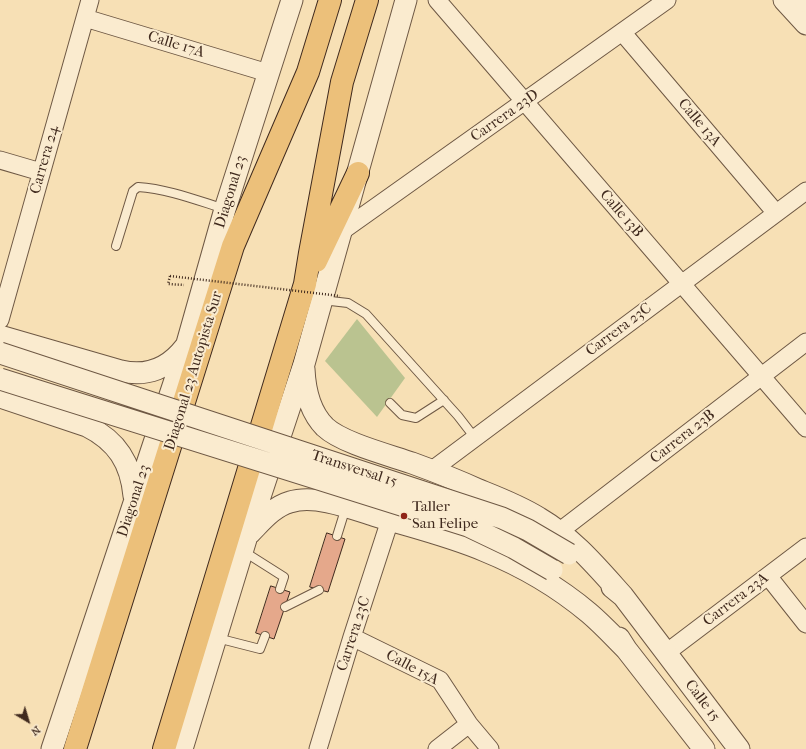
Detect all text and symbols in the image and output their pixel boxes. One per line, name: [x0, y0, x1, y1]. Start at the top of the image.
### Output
street label: Calle 17A: [146, 28, 206, 62]
street label: Carrera 23D: [467, 86, 543, 146]
street label: Calle 13A: [674, 95, 724, 151]
street label: Carrera 24: [27, 124, 63, 196]
street label: Diagonal 23: [211, 153, 251, 231]
street label: Calle 13B: [595, 187, 647, 241]
street label: Diagonal 23 Autopista Sur: [161, 289, 227, 453]
street label: Carrera 23C: [583, 299, 655, 361]
street label: Carrera 23B: [647, 406, 719, 468]
street label: Transversal 15: [309, 447, 399, 491]
street label: Diagonal 23: [114, 462, 154, 540]
place label: Taller San Felipe: [412, 498, 478, 533]
marker: Taller San Felipe: [399, 511, 409, 521]
street label: Carrera 23A: [700, 570, 772, 630]
street label: Carrera 23C: [333, 594, 375, 674]
street label: Calle 15A: [382, 647, 442, 689]
street label: Calle 15: [680, 677, 724, 725]
north arrow: [8, 701, 48, 741]
text: N: [28, 723, 43, 739]

